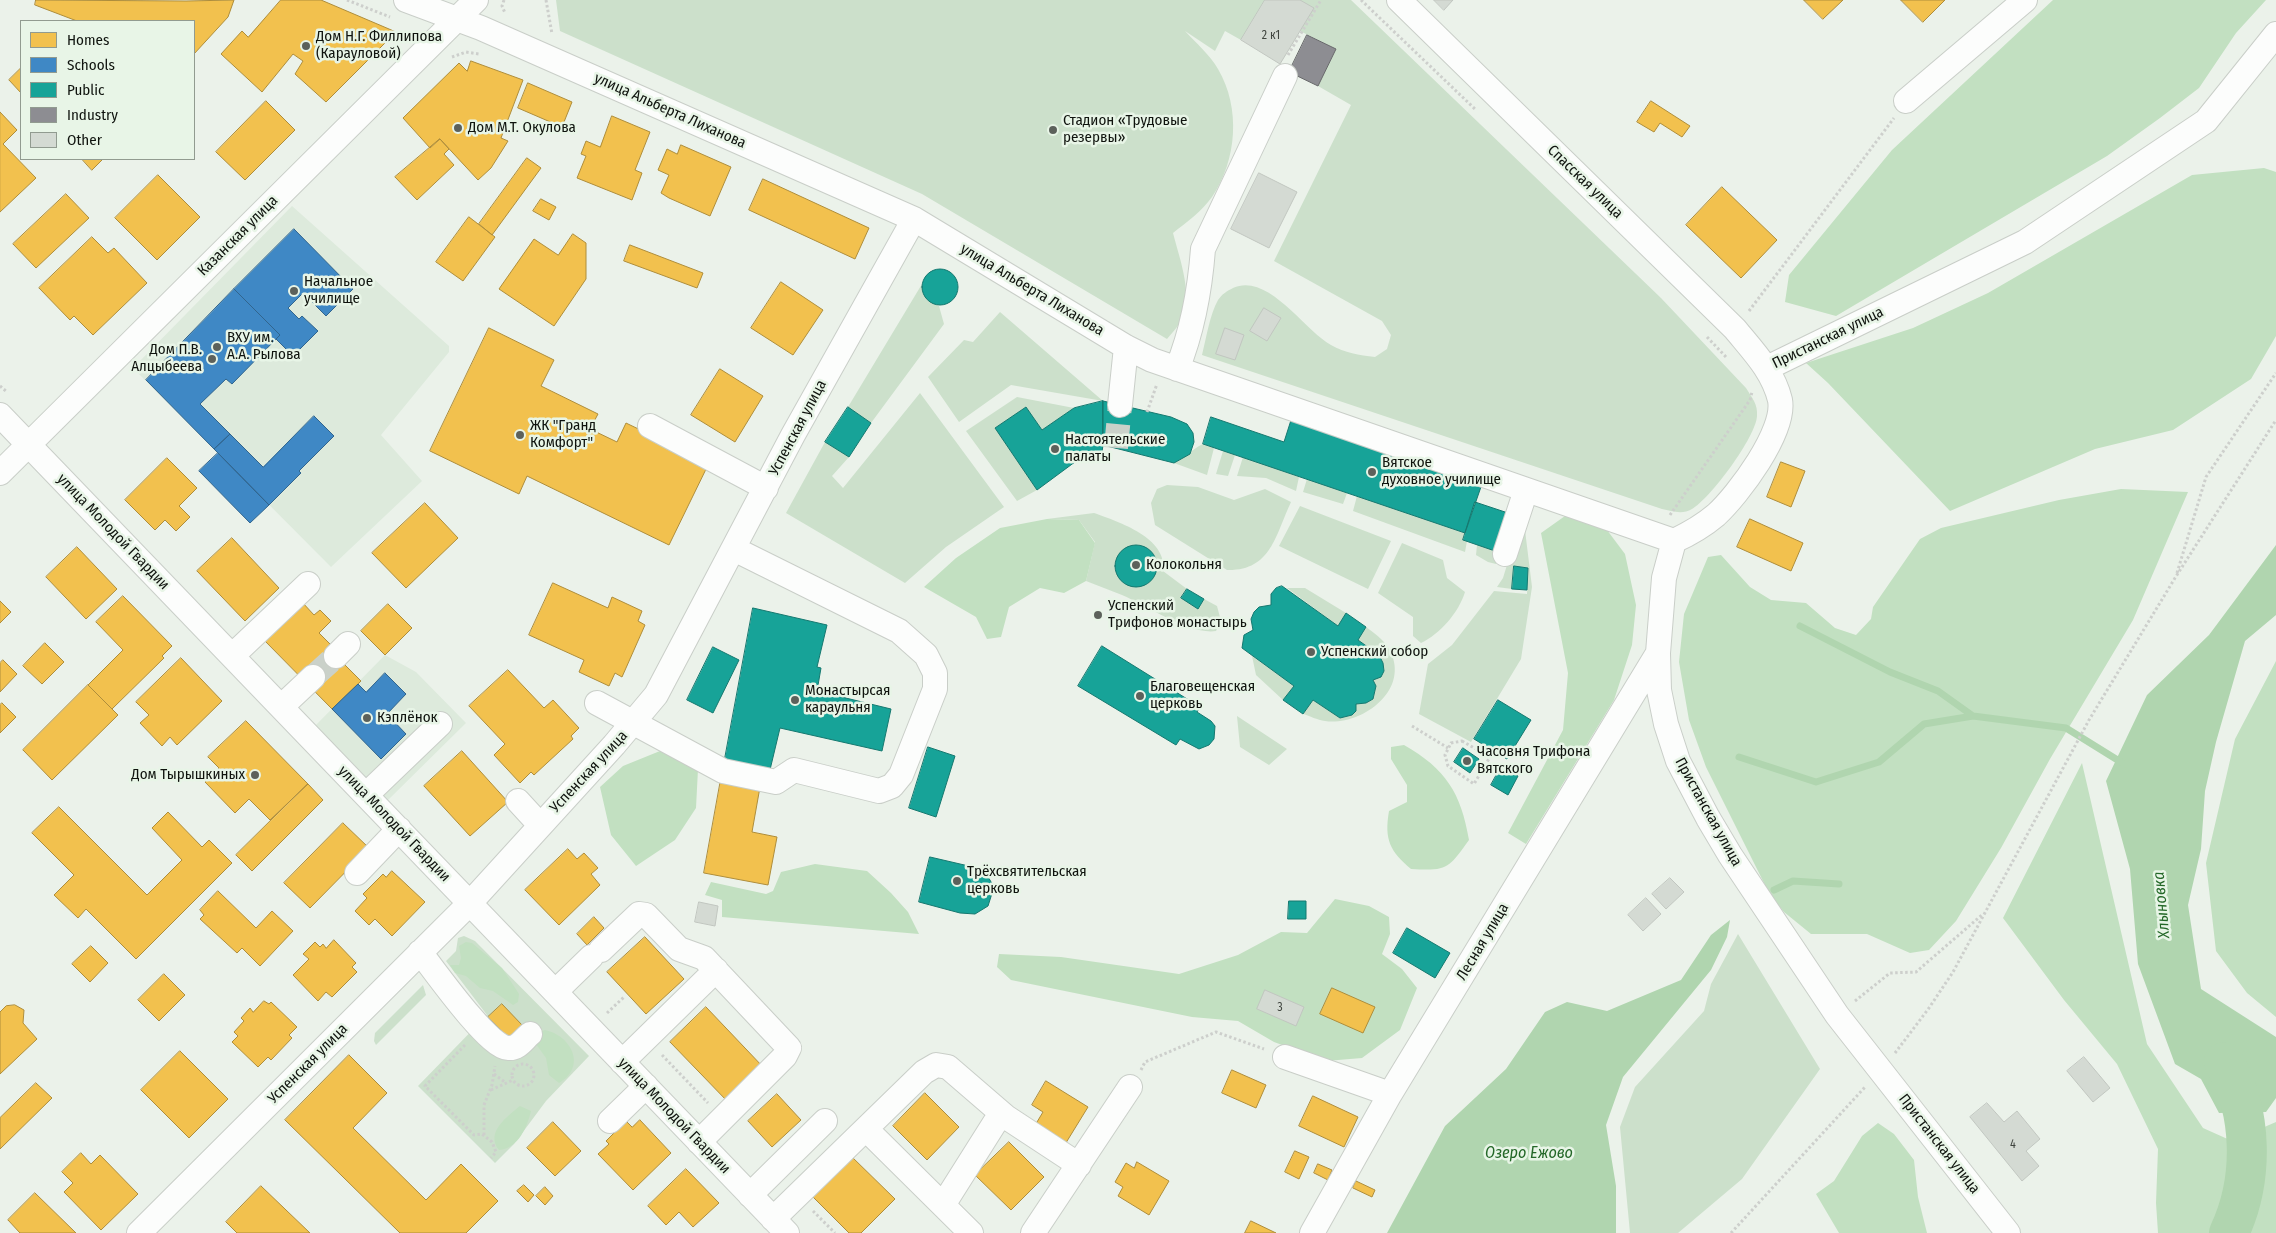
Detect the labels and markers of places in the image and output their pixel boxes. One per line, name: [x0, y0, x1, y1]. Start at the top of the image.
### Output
place label: Дом Н.Г. Филлипова (Карауловой): [316, 28, 442, 63]
marker: Дом Н.Г. Филлипова (Карауловой): [300, 40, 312, 52]
place label: Стадион «Трудовые резервы»: [1063, 112, 1187, 147]
place label: Дом М.Т. Окулова: [468, 119, 576, 137]
marker: Дом М.Т. Окулова: [452, 122, 464, 134]
marker: Стадион «Трудовые резервы»: [1047, 124, 1059, 136]
place label: Начальное училище: [304, 273, 373, 308]
marker: Начальное училище: [288, 285, 300, 297]
place label: ВХУ им. А.А. Рылова: [227, 329, 301, 364]
place label: Дом П.В. Алцыбеева: [131, 341, 202, 376]
marker: ВХУ им. А.А. Рылова: [211, 341, 223, 353]
marker: Дом П.В. Алцыбеева: [206, 353, 218, 365]
place label: ЖК "Гранд Комфорт": [530, 417, 596, 452]
marker: ЖК "Гранд Комфорт": [514, 429, 526, 441]
place label: Настоятельские палаты: [1065, 431, 1165, 466]
marker: Настоятельские палаты: [1049, 443, 1061, 455]
place label: Вятское духовное училище: [1382, 454, 1501, 489]
marker: Вятское духовное училище: [1366, 466, 1378, 478]
place label: Колокольня: [1146, 556, 1222, 574]
marker: Колокольня: [1130, 559, 1142, 571]
place label: Успенский Трифонов монастырь: [1108, 597, 1247, 632]
marker: Успенский Трифонов монастырь: [1092, 609, 1104, 621]
place label: Успенский собор: [1321, 643, 1428, 661]
marker: Успенский собор: [1305, 646, 1317, 658]
place label: Благовещенская церковь: [1150, 678, 1255, 713]
place label: Монастырсая караульня: [805, 682, 890, 717]
marker: Благовещенская церковь: [1134, 690, 1146, 702]
marker: Монастырсая караульня: [789, 694, 801, 706]
place label: Кэплёнок: [377, 709, 438, 727]
marker: Кэплёнок: [361, 712, 373, 724]
place label: Часовня Трифона Вятского: [1477, 743, 1590, 778]
marker: Часовня Трифона Вятского: [1461, 755, 1473, 767]
place label: Дом Тырышкиных: [131, 766, 245, 784]
marker: Дом Тырышкиных: [249, 769, 261, 781]
place label: Трёхсвятительская церковь: [967, 863, 1087, 898]
marker: Трёхсвятительская церковь: [951, 875, 963, 887]

